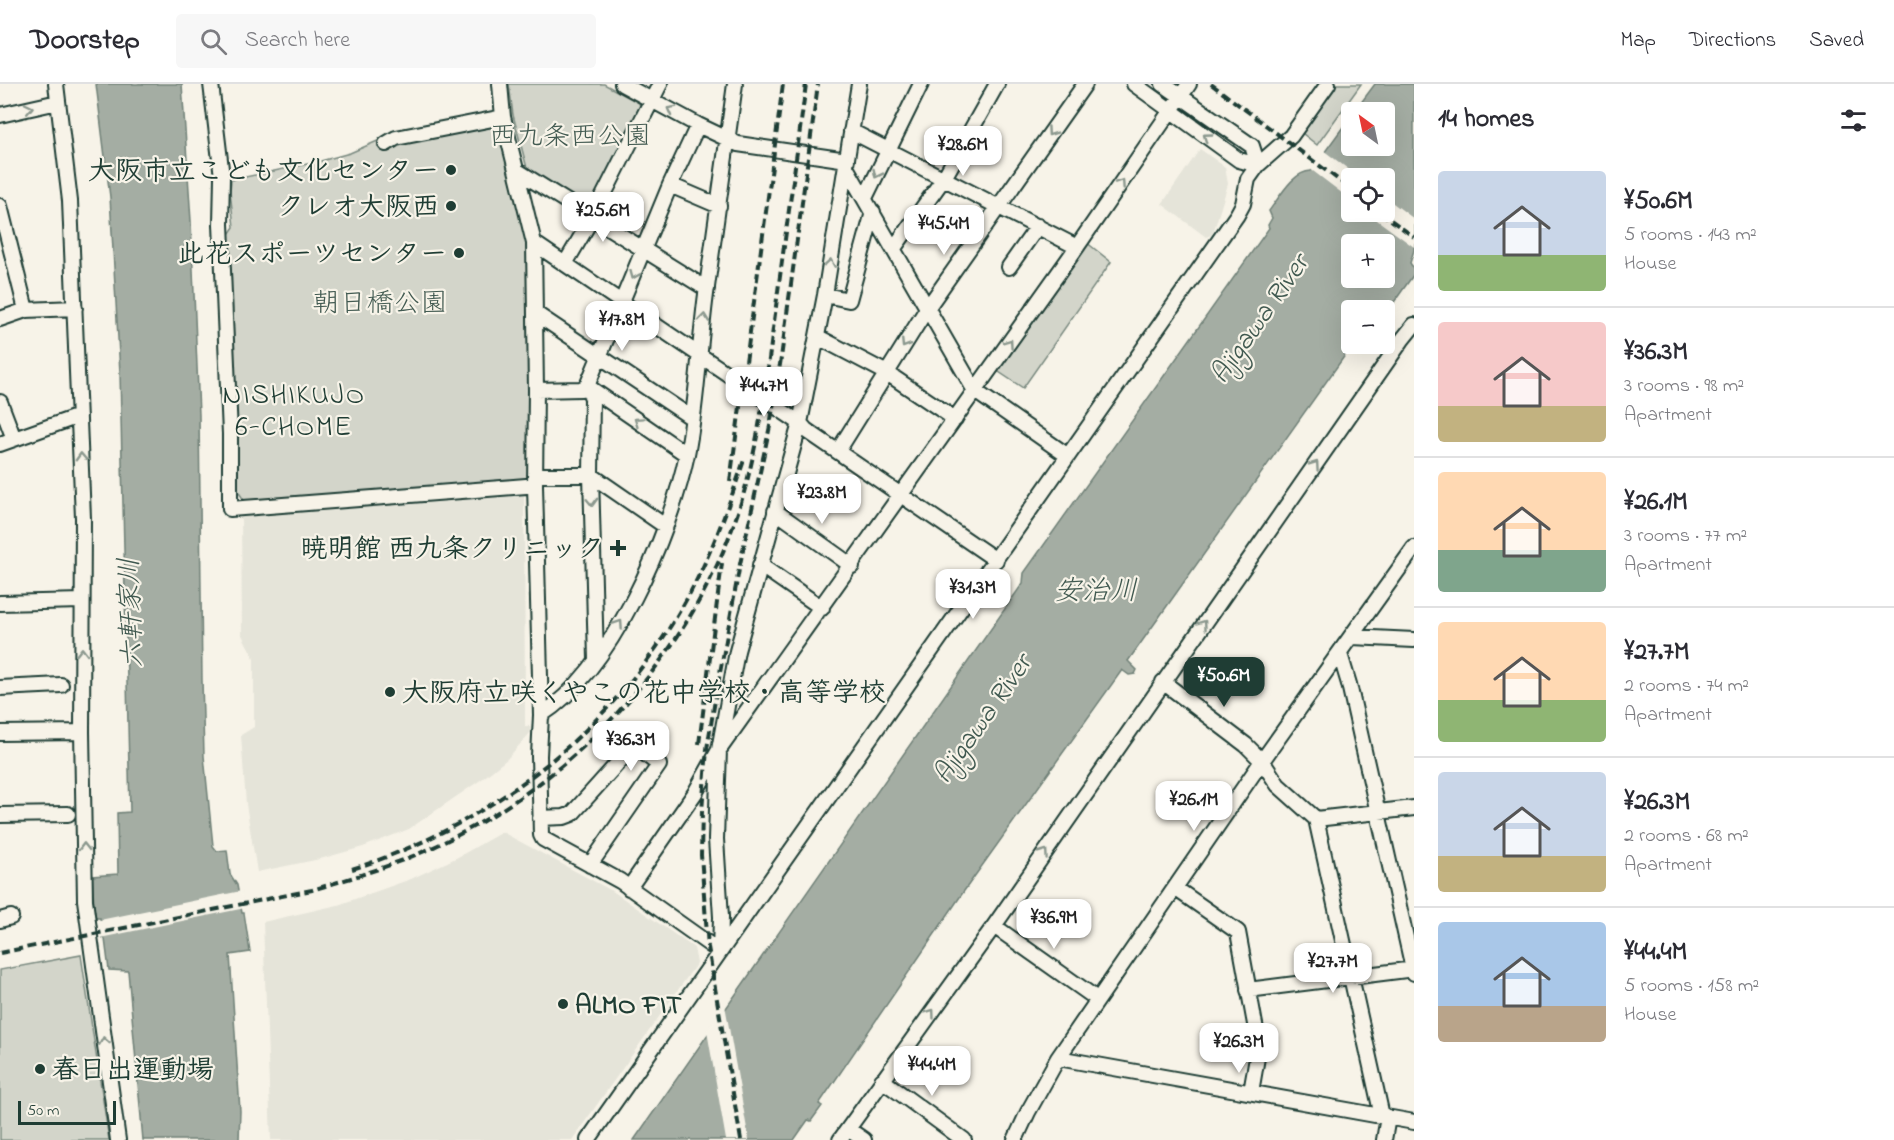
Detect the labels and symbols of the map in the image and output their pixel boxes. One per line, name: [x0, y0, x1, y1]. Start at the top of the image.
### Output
one-way arrow: [24, 102, 34, 115]
north arrow: [1341, 102, 1395, 156]
one-way arrow: [667, 106, 677, 117]
park label: 西九条西公園: [489, 118, 651, 157]
one-way arrow: [1047, 125, 1058, 136]
pin: ¥28.6M: [914, 126, 1012, 177]
one-way arrow: [1203, 133, 1214, 144]
place label: 大阪市立こども文化センター: [88, 153, 439, 192]
marker: 大阪市立こども文化センター: [444, 163, 458, 177]
one-way arrow: [873, 168, 885, 179]
one-way arrow: [1113, 179, 1125, 189]
place label: クレオ大阪西: [277, 189, 439, 228]
pin: ¥25.6M: [554, 192, 652, 243]
marker: クレオ大阪西: [444, 199, 458, 213]
pin: ¥45.4M: [895, 205, 993, 256]
place label: 此花スポーツセンター: [178, 236, 447, 275]
water label: Ajigawa River: [1201, 244, 1322, 393]
marker: 此花スポーツセンター: [452, 246, 466, 260]
one-way arrow: [824, 258, 836, 267]
one-way arrow: [629, 269, 641, 280]
park label: 朝日橋公園: [313, 285, 448, 324]
pin: ¥17.8M: [573, 301, 671, 352]
one-way arrow: [697, 313, 710, 322]
one-way arrow: [900, 338, 912, 348]
one-way arrow: [1002, 338, 1013, 349]
pin: ¥44.7M: [715, 367, 813, 418]
district label: NISHIKUJO 6-CHOME: [222, 376, 366, 449]
one-way arrow: [634, 417, 645, 428]
one-way arrow: [74, 452, 87, 461]
one-way arrow: [1308, 460, 1319, 471]
pin: ¥23.8M: [773, 474, 871, 525]
one-way arrow: [586, 497, 598, 506]
place label: 暁明館 西九条クリニック: [300, 531, 604, 570]
marker: 暁明館 西九条クリニック: [609, 539, 627, 557]
water label: 六軒家川: [110, 556, 155, 670]
pin: ¥31.3M: [924, 569, 1022, 620]
water label: 安治川: [1054, 572, 1138, 613]
one-way arrow: [612, 620, 623, 631]
one-way arrow: [1196, 620, 1207, 631]
water label: Ajigawa River: [924, 644, 1045, 793]
one-way arrow: [76, 647, 88, 656]
pin: ¥50.6M: [1175, 657, 1273, 708]
place label: 大阪府立咲くやこの花中学校・高等学校: [402, 675, 886, 714]
marker: 大阪府立咲くやこの花中学校・高等学校: [383, 685, 397, 699]
pin: ¥36.3M: [582, 721, 680, 772]
pin: ¥26.1M: [1145, 781, 1243, 832]
one-way arrow: [77, 842, 90, 851]
one-way arrow: [1037, 849, 1048, 860]
pin: ¥36.9M: [1005, 899, 1103, 950]
pin: ¥27.7M: [1284, 943, 1382, 994]
place label: ALMO FIT: [575, 987, 682, 1026]
marker: ALMO FIT: [556, 997, 570, 1011]
one-way arrow: [924, 1008, 935, 1019]
pin: ¥26.3M: [1190, 1023, 1288, 1074]
one-way arrow: [99, 1036, 111, 1045]
pin: ¥44.4M: [883, 1046, 981, 1097]
place label: 春日出運動場: [52, 1052, 214, 1091]
marker: 春日出運動場: [33, 1062, 47, 1076]
scale bar: [18, 1098, 116, 1126]

